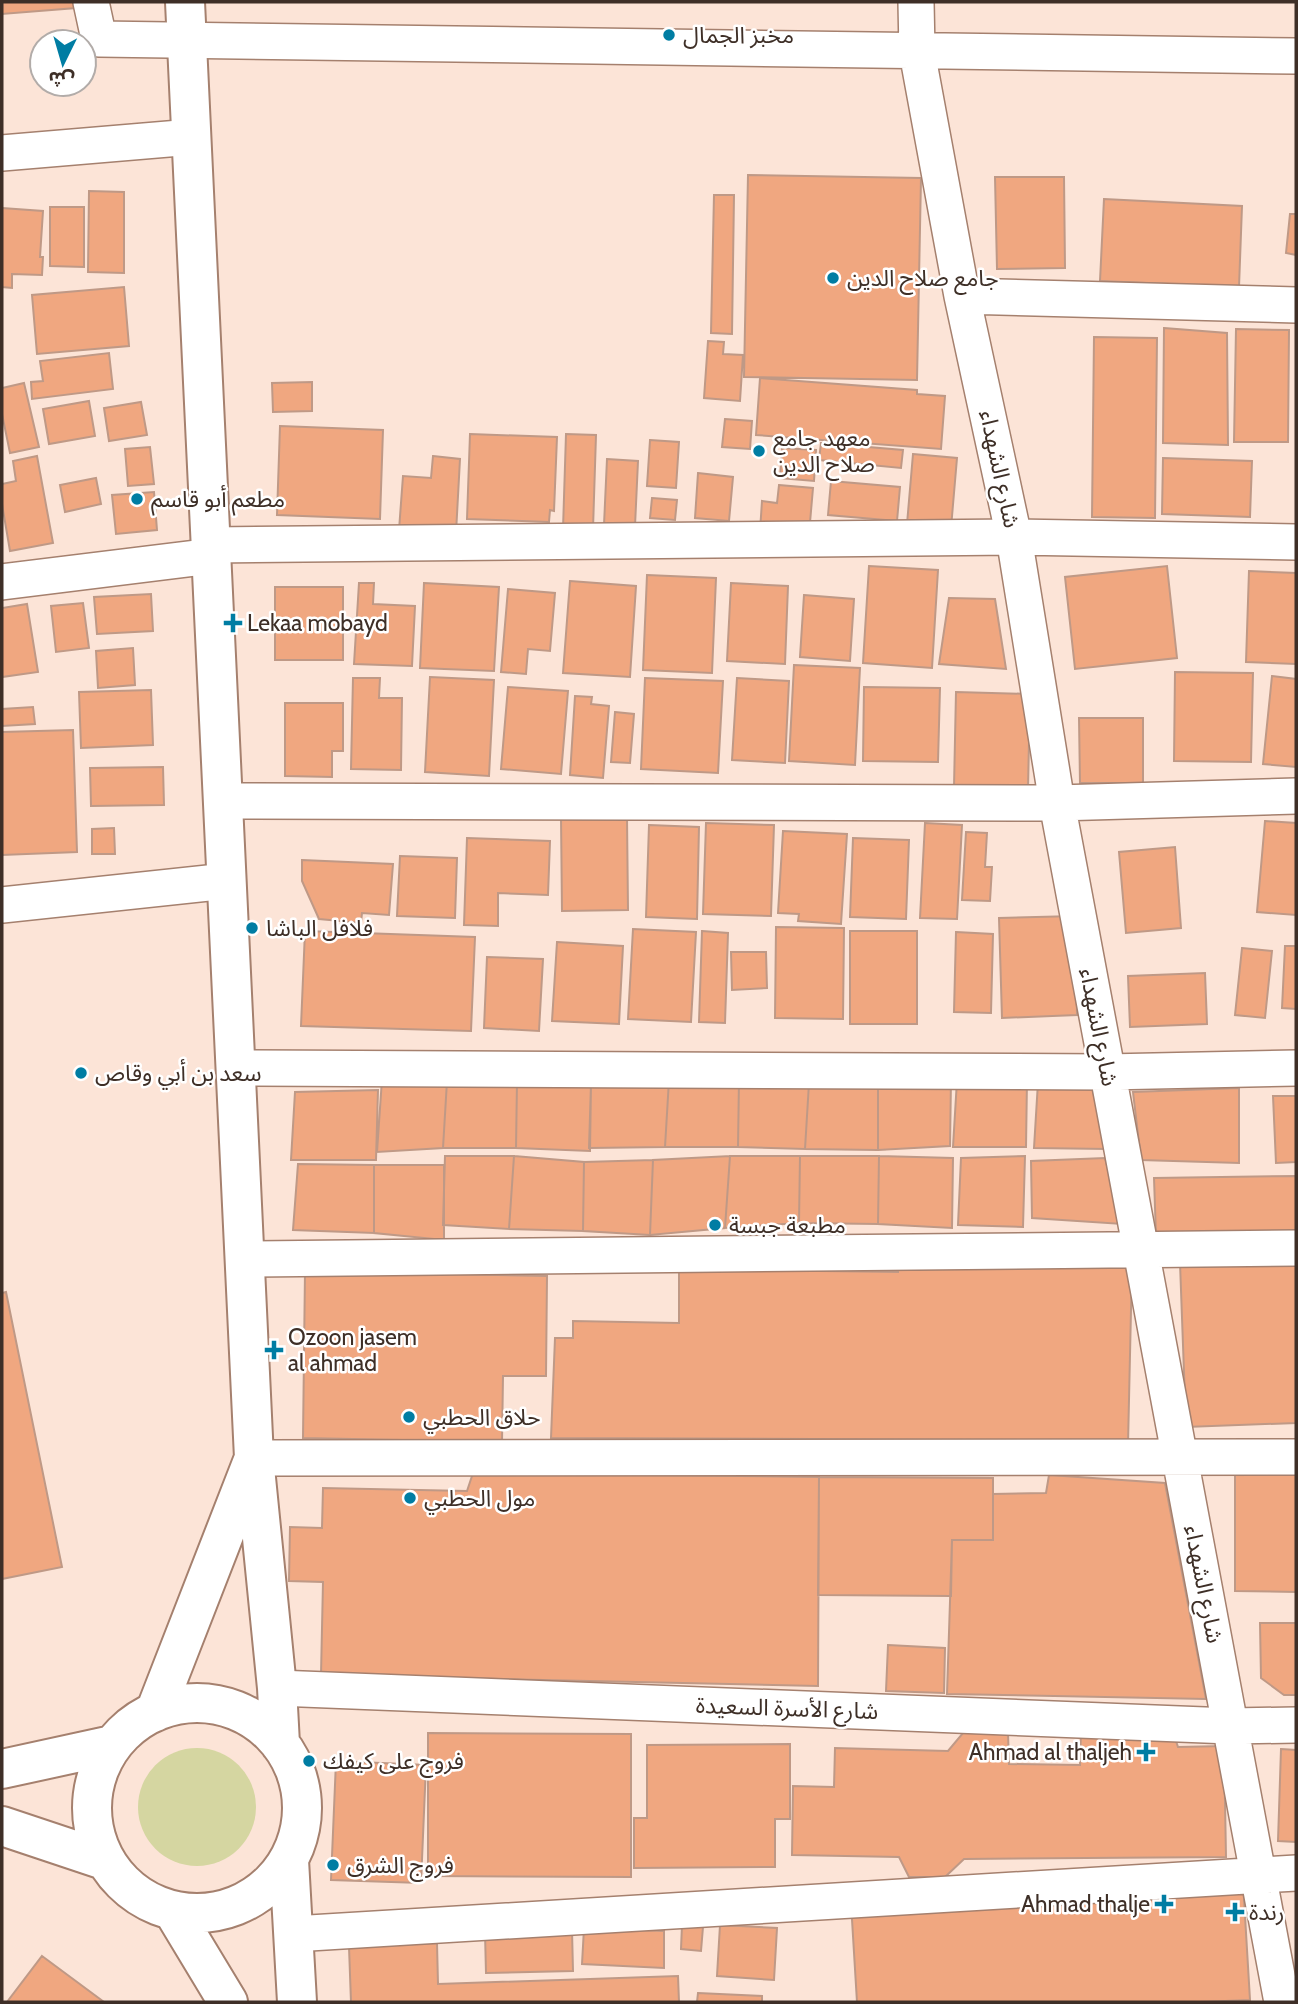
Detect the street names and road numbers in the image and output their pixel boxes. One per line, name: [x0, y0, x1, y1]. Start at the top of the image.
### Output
street label: شارع الشهداء: [971, 407, 1026, 531]
street label: شارع الشهداء: [1071, 966, 1124, 1089]
street label: شارع الشهداء: [1176, 1523, 1229, 1646]
street label: شارع الأسرة السعيدة: [695, 1691, 879, 1728]

